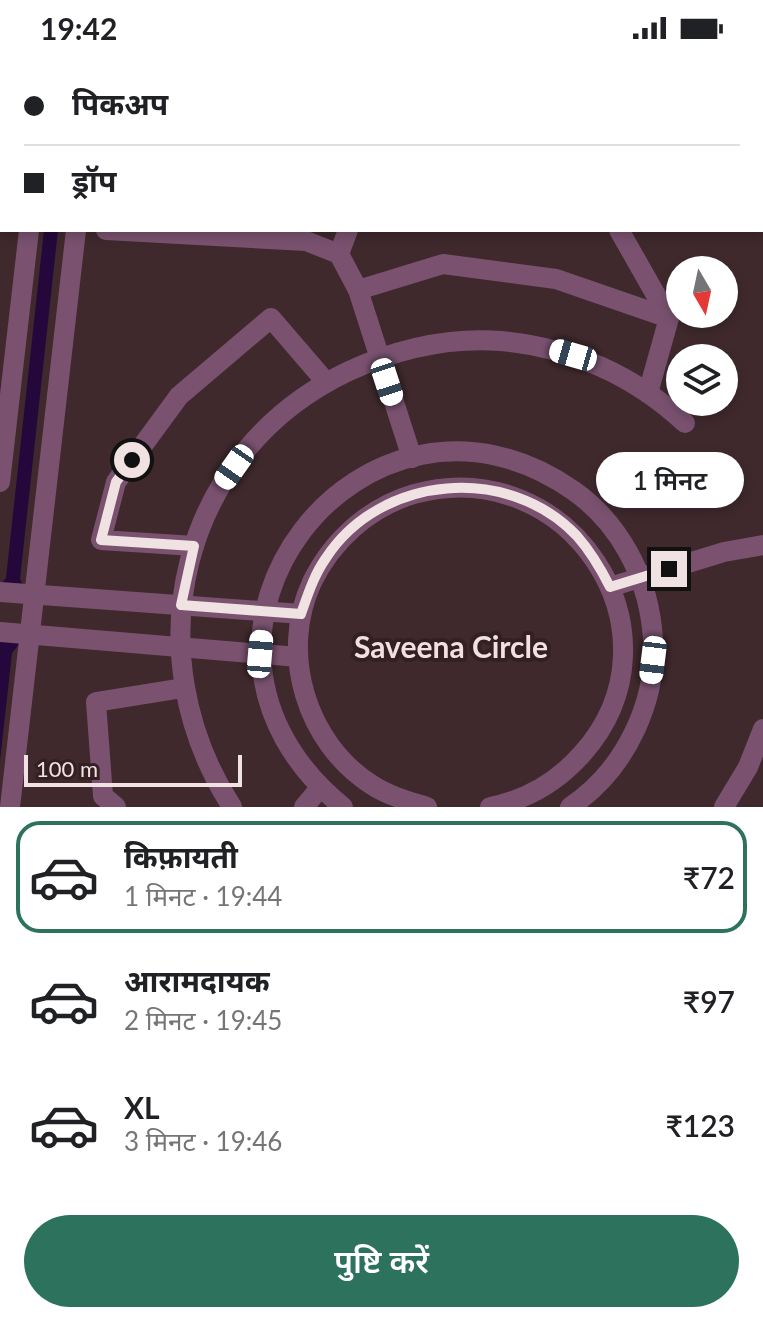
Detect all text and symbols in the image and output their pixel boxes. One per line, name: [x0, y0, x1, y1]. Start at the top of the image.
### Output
text: 19:42: [40, 10, 117, 46]
text: पिकअप: [72, 85, 168, 121]
text: ड्रॉप: [72, 162, 116, 198]
north arrow: [666, 256, 738, 328]
map controls: [666, 256, 738, 416]
car: [547, 337, 599, 373]
button: layers: [666, 344, 738, 416]
car: [368, 355, 406, 409]
car: [210, 440, 258, 494]
route start: [114, 442, 150, 478]
callout: 1 मिनट: [595, 453, 743, 509]
text: 1 मिनट: [633, 464, 707, 496]
route end: [651, 551, 687, 587]
district label: Saveena Circle: [354, 628, 548, 664]
car: [246, 629, 274, 679]
car: [638, 635, 668, 685]
scale bar: [24, 751, 242, 787]
text: 100 m: [36, 755, 98, 782]
text: किफ़ायती: [124, 838, 238, 874]
icon: car: [28, 841, 100, 913]
text: ₹72: [683, 859, 735, 895]
text: 1 मिनट · 19:44: [124, 880, 282, 912]
text: आरामदायक: [124, 962, 270, 998]
icon: car: [28, 965, 100, 1037]
text: ₹97: [683, 983, 735, 1019]
text: 2 मिनट · 19:45: [124, 1004, 282, 1036]
icon: car: [28, 1089, 100, 1161]
text: XL: [124, 1089, 160, 1125]
text: ₹123: [665, 1107, 735, 1143]
text: 3 मिनट · 19:46: [124, 1125, 282, 1157]
button: पुष्टि करें: [24, 1215, 739, 1307]

